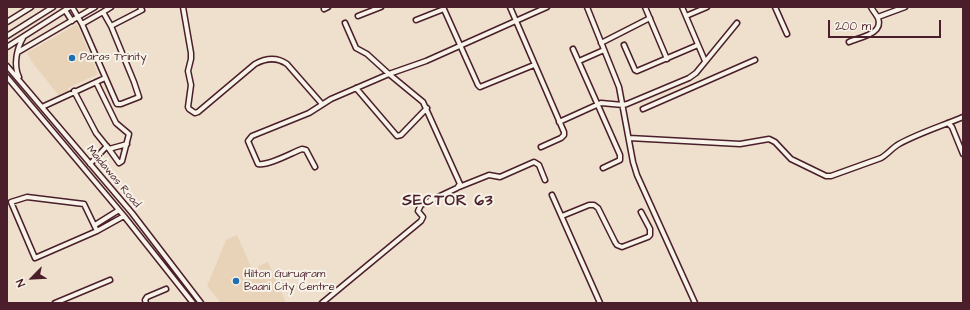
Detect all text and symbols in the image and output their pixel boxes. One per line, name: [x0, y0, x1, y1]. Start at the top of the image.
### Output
scale bar: [830, 12, 943, 38]
text: 200 m: [835, 18, 871, 35]
place label: Paras Trinity: [80, 51, 146, 65]
marker: Paras Trinity: [67, 53, 77, 63]
street label: Maidawas Road: [83, 143, 143, 211]
district label: SECTOR 63: [402, 193, 494, 211]
north arrow: [12, 258, 52, 298]
place label: Hilton Gurugram Baani City Centre: [244, 268, 335, 294]
marker: Hilton Gurugram Baani City Centre: [231, 276, 241, 286]
text: N: [12, 277, 29, 289]

